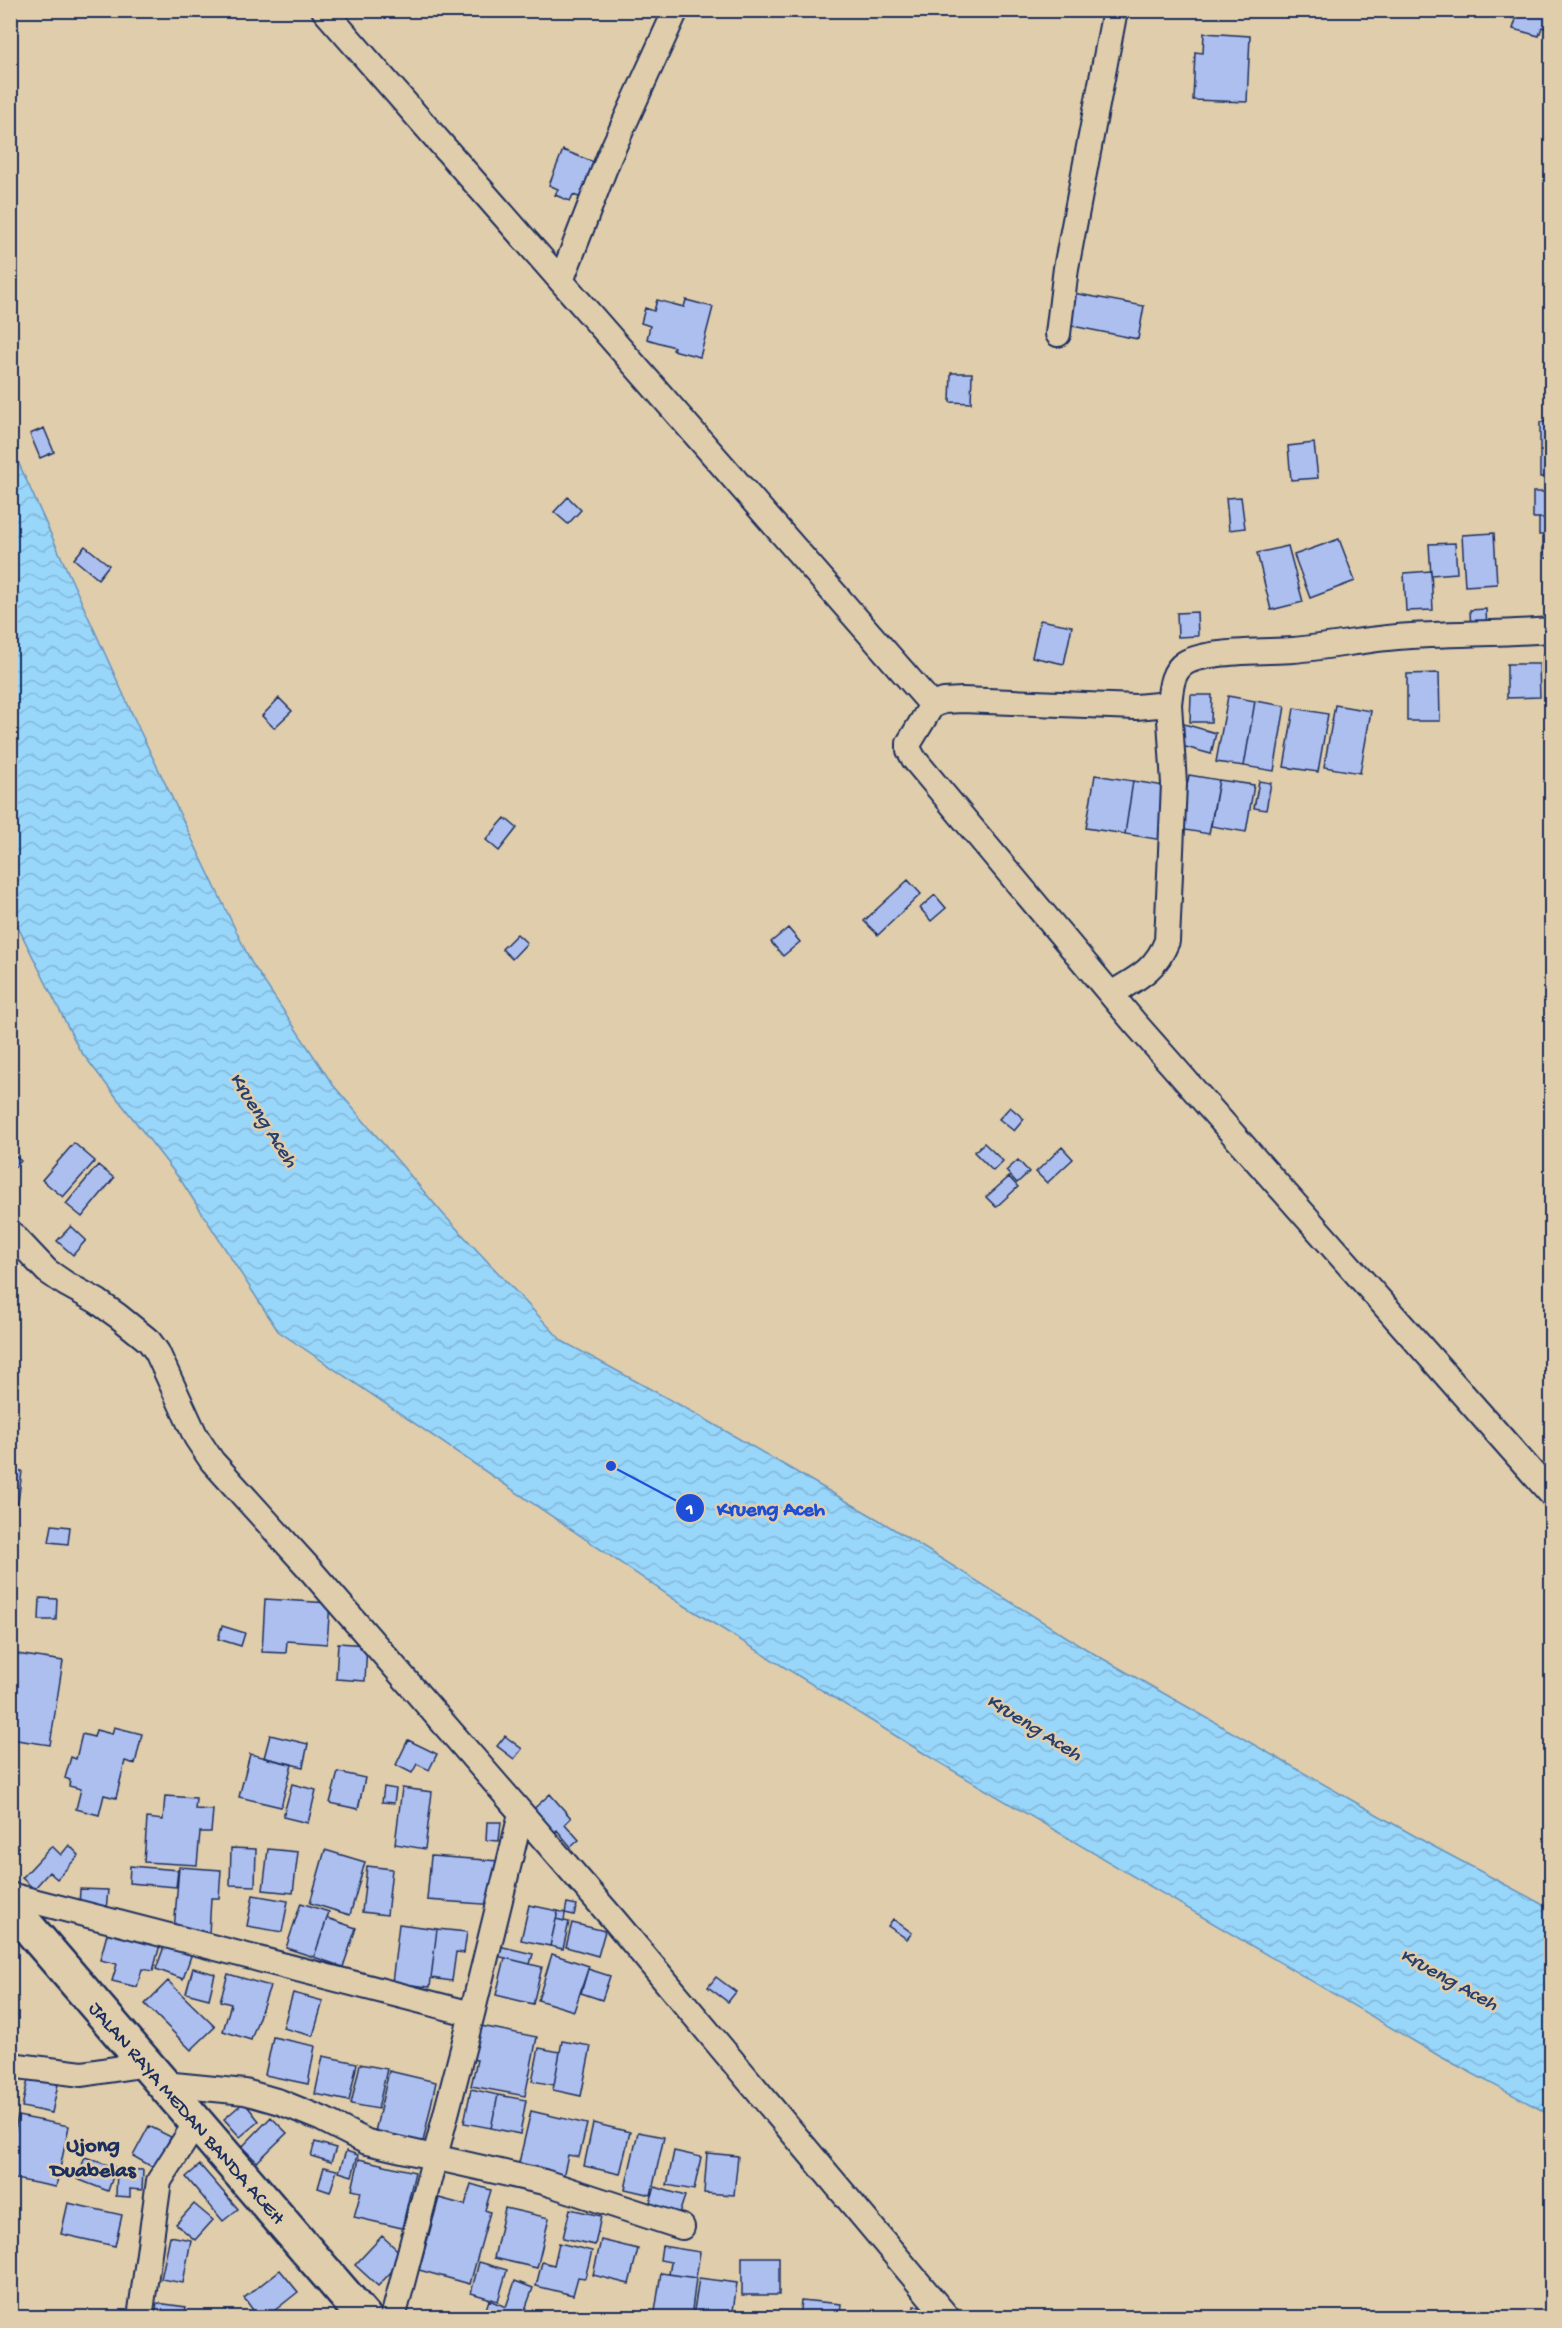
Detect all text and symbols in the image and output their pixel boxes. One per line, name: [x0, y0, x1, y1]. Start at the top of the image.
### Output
water label: Krueng Aceh: [222, 1069, 302, 1174]
callout: Krueng Aceh: [675, 1488, 837, 1527]
text: Krueng Aceh: [716, 1499, 826, 1524]
text: 1: [685, 1500, 694, 1521]
water label: Krueng Aceh: [981, 1690, 1086, 1769]
water label: Krueng Aceh: [1395, 1944, 1502, 2019]
street label: JALAN RAYA MEDAN BANDA ACEH: [82, 1998, 289, 2231]
district label: Ujong Duabelas: [48, 2134, 137, 2185]

